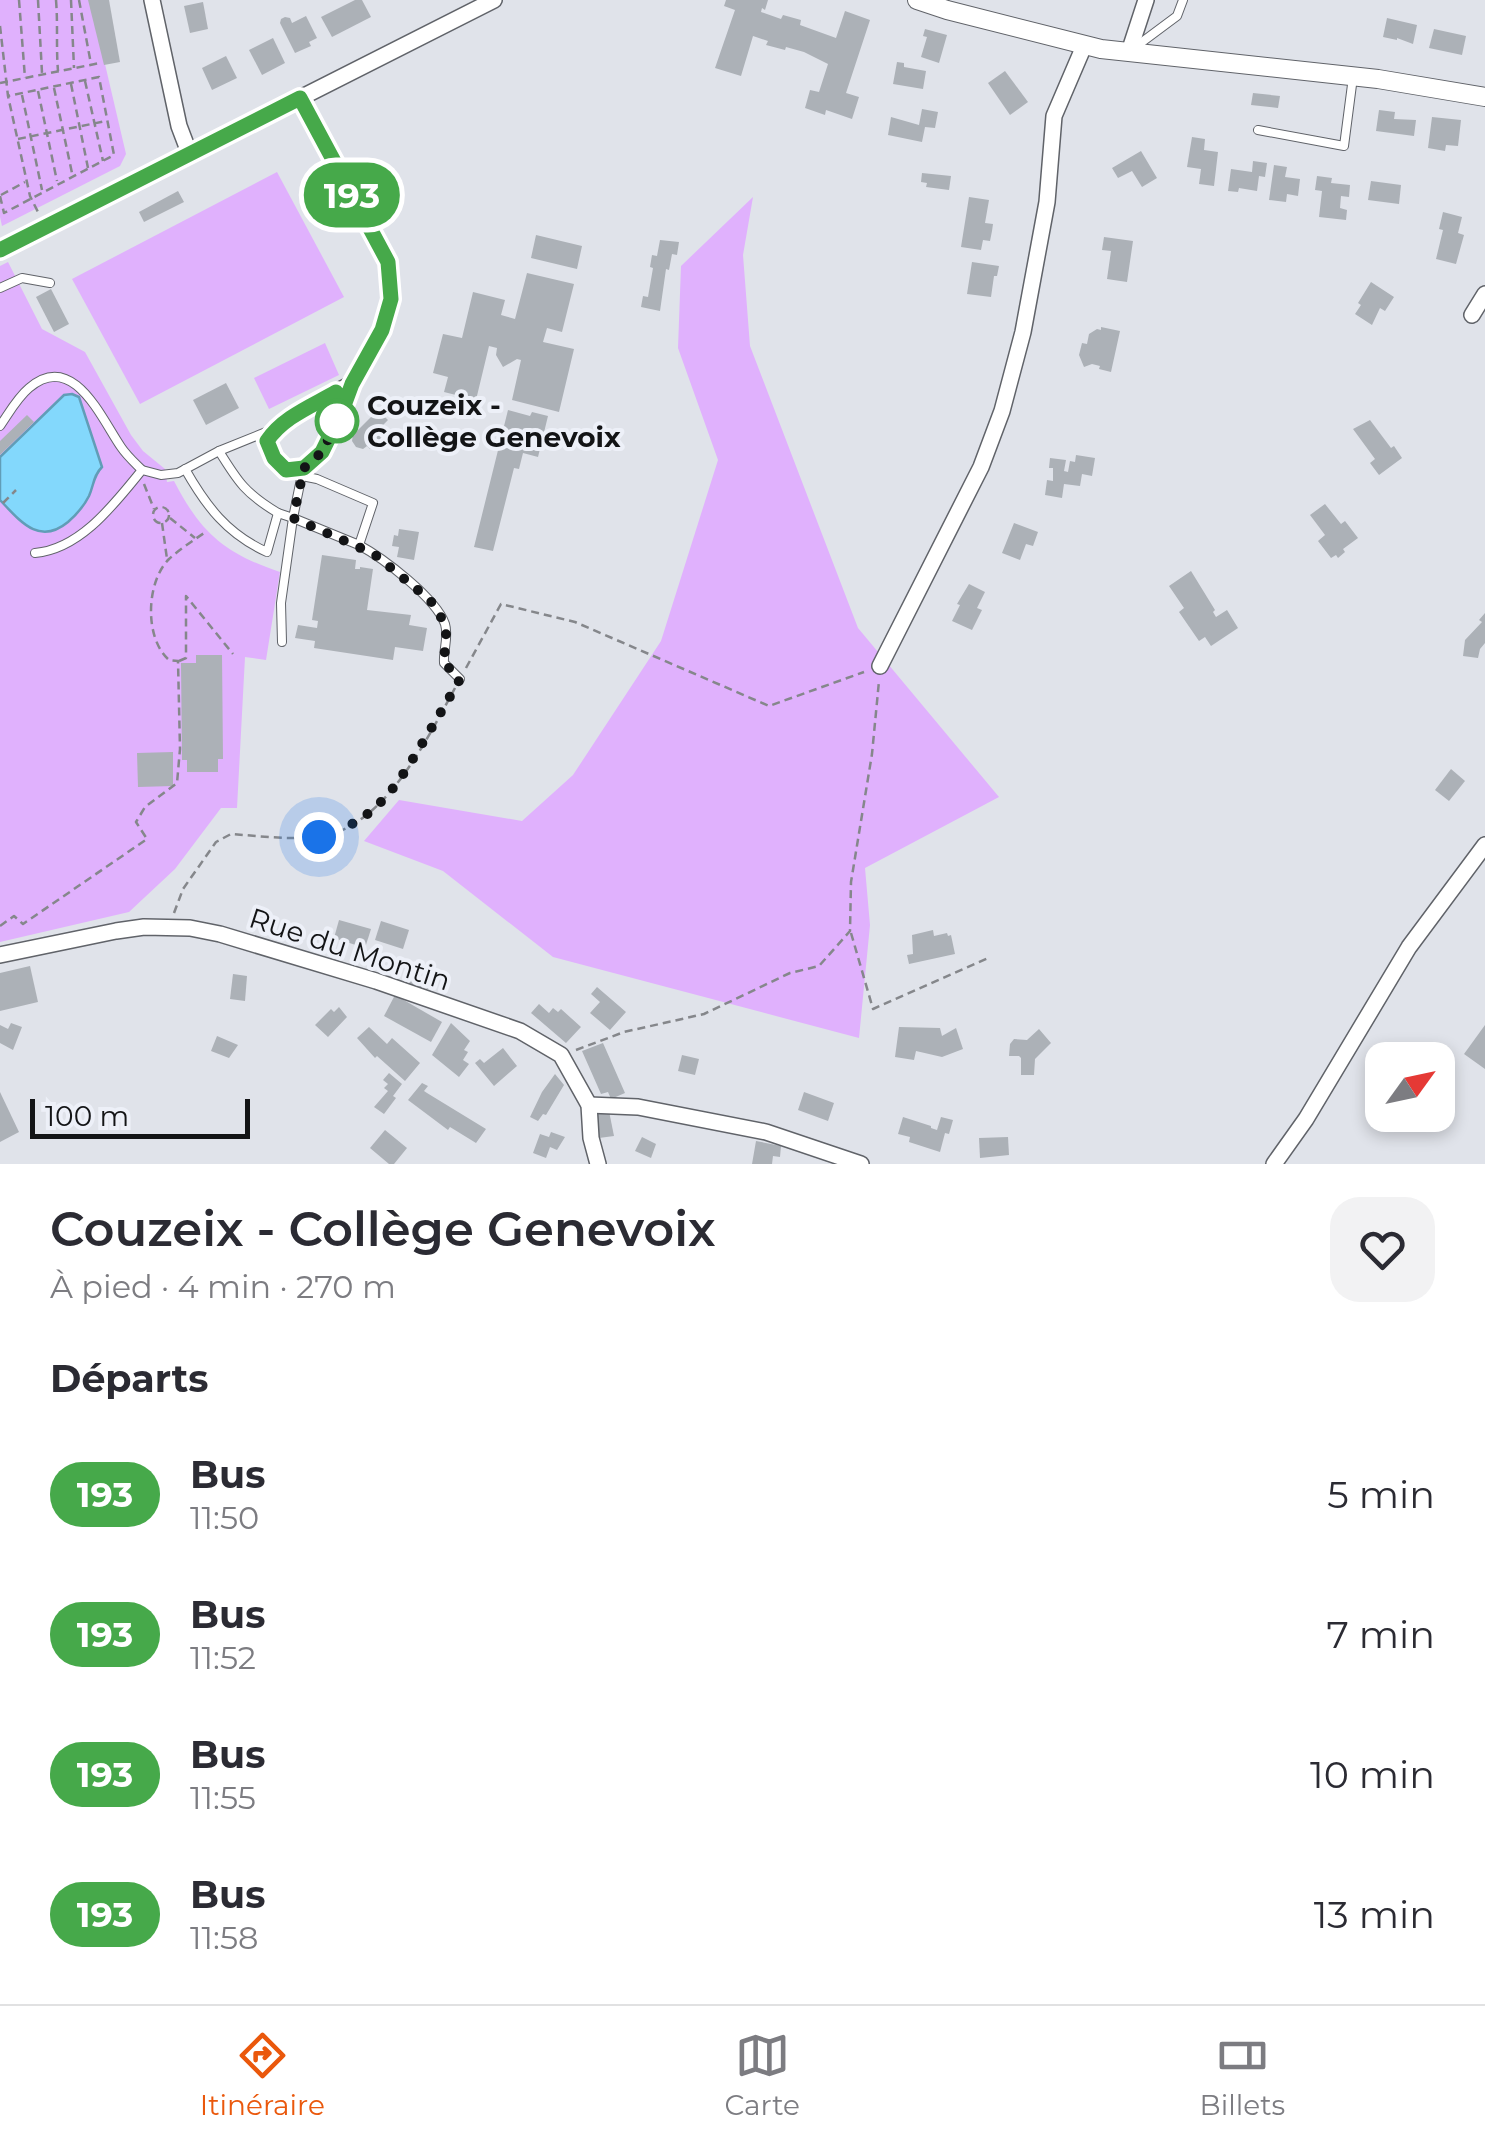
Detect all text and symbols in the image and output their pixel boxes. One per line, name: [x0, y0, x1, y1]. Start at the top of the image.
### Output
line badge: 193: [294, 162, 410, 228]
text: 193: [324, 174, 380, 217]
place label: Couzeix - Collège Genevoix: [367, 388, 621, 454]
marker: Couzeix - Collège Genevoix: [316, 400, 358, 442]
your location: [294, 812, 344, 862]
street label: Rue du Montin: [245, 900, 455, 998]
north arrow: [1365, 1042, 1455, 1132]
map controls: [1365, 1042, 1455, 1132]
scale bar: [30, 1094, 250, 1138]
text: 100 m: [45, 1099, 129, 1133]
button: heart: [1330, 1197, 1435, 1302]
text: Couzeix - Collège Genevoix: [50, 1200, 716, 1258]
text: À pied · 4 min · 270 m: [50, 1267, 396, 1306]
text: Départs: [50, 1355, 208, 1402]
text: Bus: [190, 1451, 265, 1498]
text: 5 min: [1327, 1471, 1435, 1518]
text: 193: [77, 1473, 133, 1516]
text: 11:50: [190, 1498, 259, 1537]
text: Bus: [190, 1591, 265, 1638]
text: 7 min: [1326, 1611, 1435, 1658]
text: 193: [77, 1613, 133, 1656]
text: 11:52: [190, 1638, 256, 1677]
text: Bus: [190, 1731, 265, 1778]
text: 10 min: [1310, 1751, 1435, 1798]
text: 193: [77, 1753, 133, 1796]
text: 11:55: [190, 1778, 256, 1817]
text: Bus: [190, 1871, 265, 1918]
text: 13 min: [1314, 1891, 1435, 1938]
text: 193: [77, 1893, 133, 1936]
text: 11:58: [190, 1918, 258, 1957]
tab: Itinéraire: [200, 2028, 325, 2122]
tab: Carte: [724, 2028, 800, 2122]
tab: Billets: [1200, 2028, 1285, 2122]

